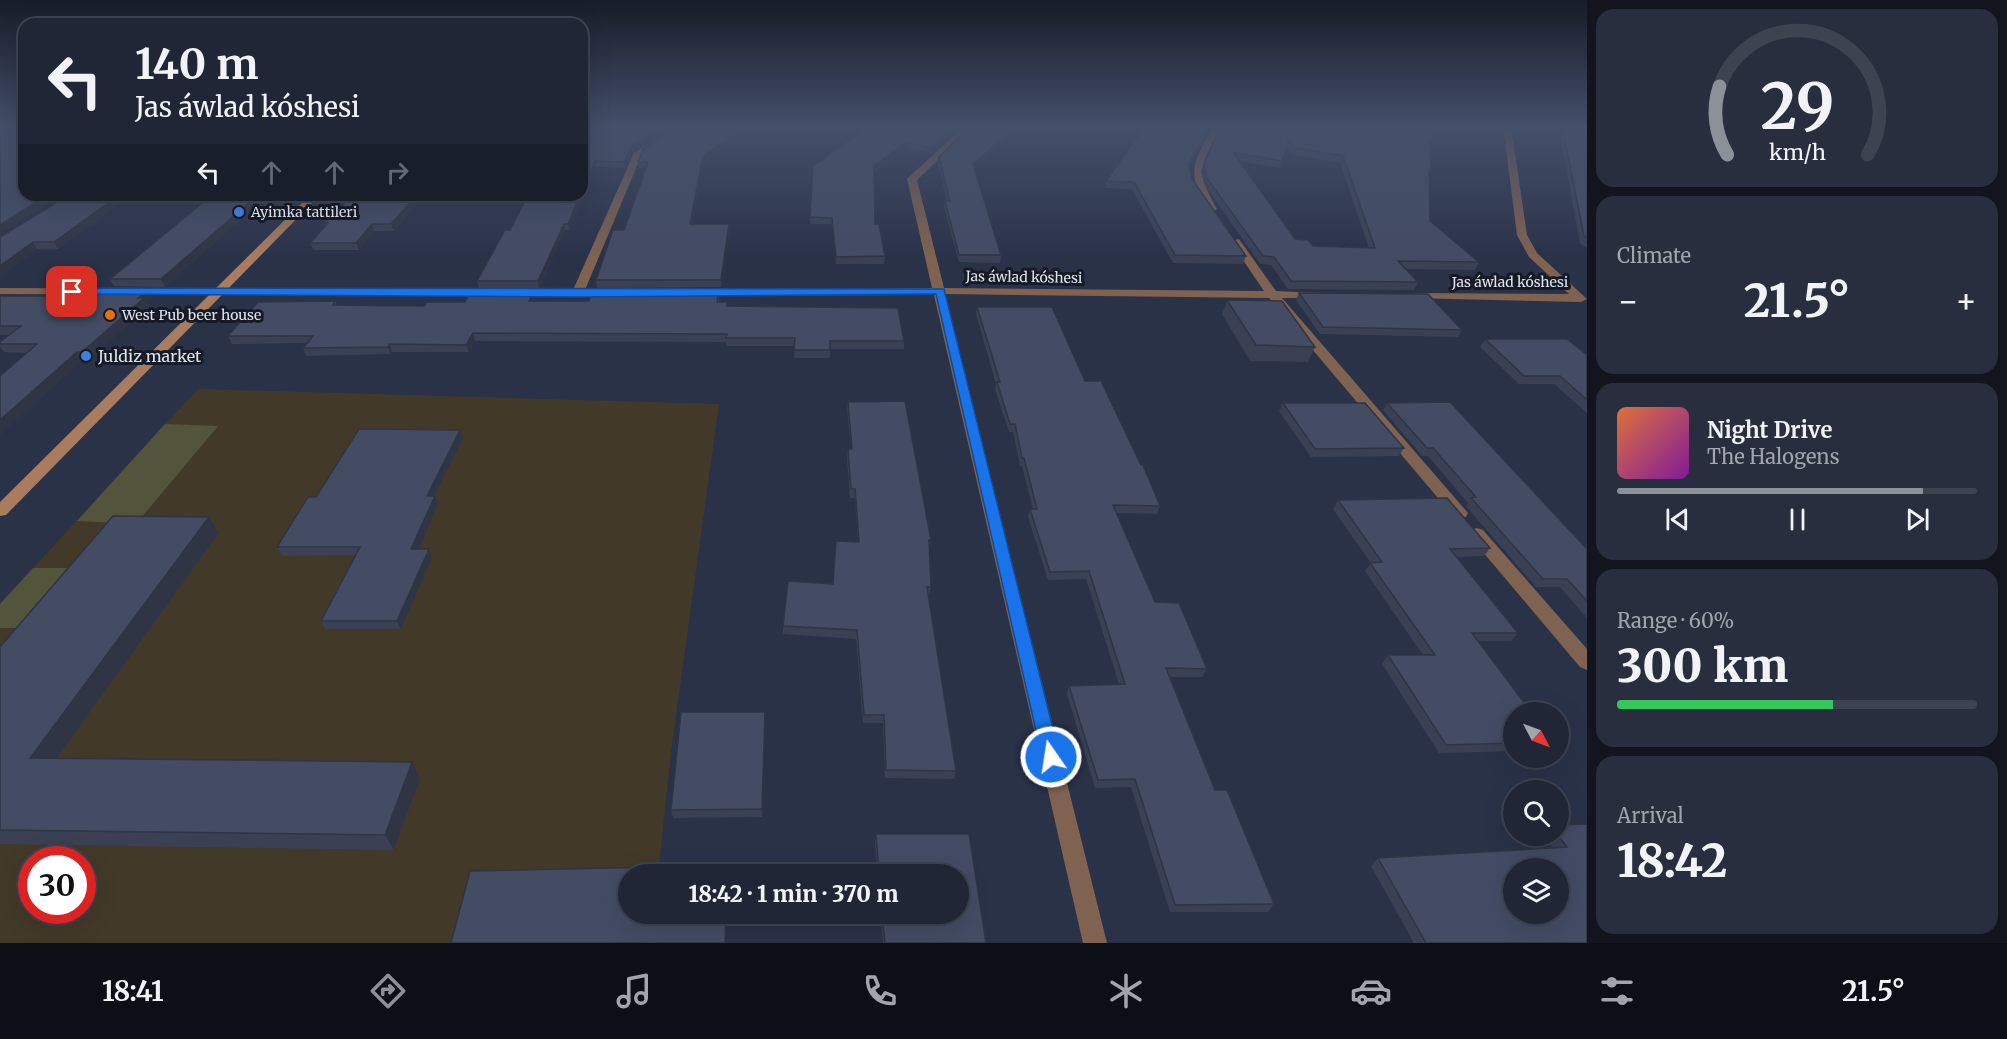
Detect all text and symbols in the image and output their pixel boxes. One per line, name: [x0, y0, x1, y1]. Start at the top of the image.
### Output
text: 140 m: [135, 38, 258, 90]
icon: left: [36, 42, 114, 120]
text: 29: [1760, 68, 1834, 146]
text: Jas áwlad kóshesi: [135, 90, 360, 124]
text: km/h: [1769, 139, 1825, 166]
icon: left: [192, 156, 225, 189]
icon: ahead: [255, 156, 288, 189]
icon: ahead: [318, 156, 351, 189]
icon: right: [381, 156, 414, 189]
place label: Ayimka tattileri: [250, 203, 358, 221]
marker: Ayimka tattileri: [232, 205, 246, 219]
text: Climate: [1617, 243, 1691, 268]
pin: [46, 266, 97, 317]
street label: Jas áwlad kóshesi: [965, 267, 1083, 287]
street label: Jas áwlad kóshesi: [1451, 273, 1569, 291]
text: 21.5°: [1744, 273, 1850, 329]
icon: arrive: [55, 275, 88, 308]
text: −: [1617, 281, 1639, 322]
text: +: [1955, 281, 1977, 322]
place label: West Pub beer house: [121, 306, 261, 324]
marker: West Pub beer house: [103, 308, 117, 322]
place label: Juldiz market: [97, 346, 202, 366]
marker: Juldiz market: [79, 349, 93, 363]
text: Night Drive: [1707, 416, 1832, 444]
text: The Halogens: [1707, 444, 1839, 469]
icon: previous: [1661, 503, 1694, 536]
icon: pause: [1781, 503, 1814, 536]
icon: next: [1901, 503, 1934, 536]
text: Range · 60%: [1617, 608, 1734, 633]
text: 300 km: [1617, 638, 1788, 694]
north arrow: [1503, 702, 1569, 768]
map controls: [1503, 702, 1569, 924]
position arrow: [1019, 725, 1083, 789]
button: search: [1503, 780, 1569, 846]
text: Arrival: [1617, 803, 1684, 828]
text: 18:42: [1617, 833, 1727, 889]
speed limit sign: 30: [18, 846, 96, 924]
button: layers: [1503, 858, 1569, 924]
text: 18:42 · 1 min · 370 m: [689, 880, 898, 908]
icon: directions: [367, 970, 409, 1012]
icon: music: [613, 970, 655, 1012]
icon: phone: [859, 970, 901, 1012]
icon: climate: [1105, 970, 1147, 1012]
icon: car: [1350, 970, 1392, 1012]
icon: filters: [1596, 970, 1638, 1012]
text: 18:41: [102, 974, 163, 1008]
text: 21.5°: [1842, 974, 1905, 1008]

